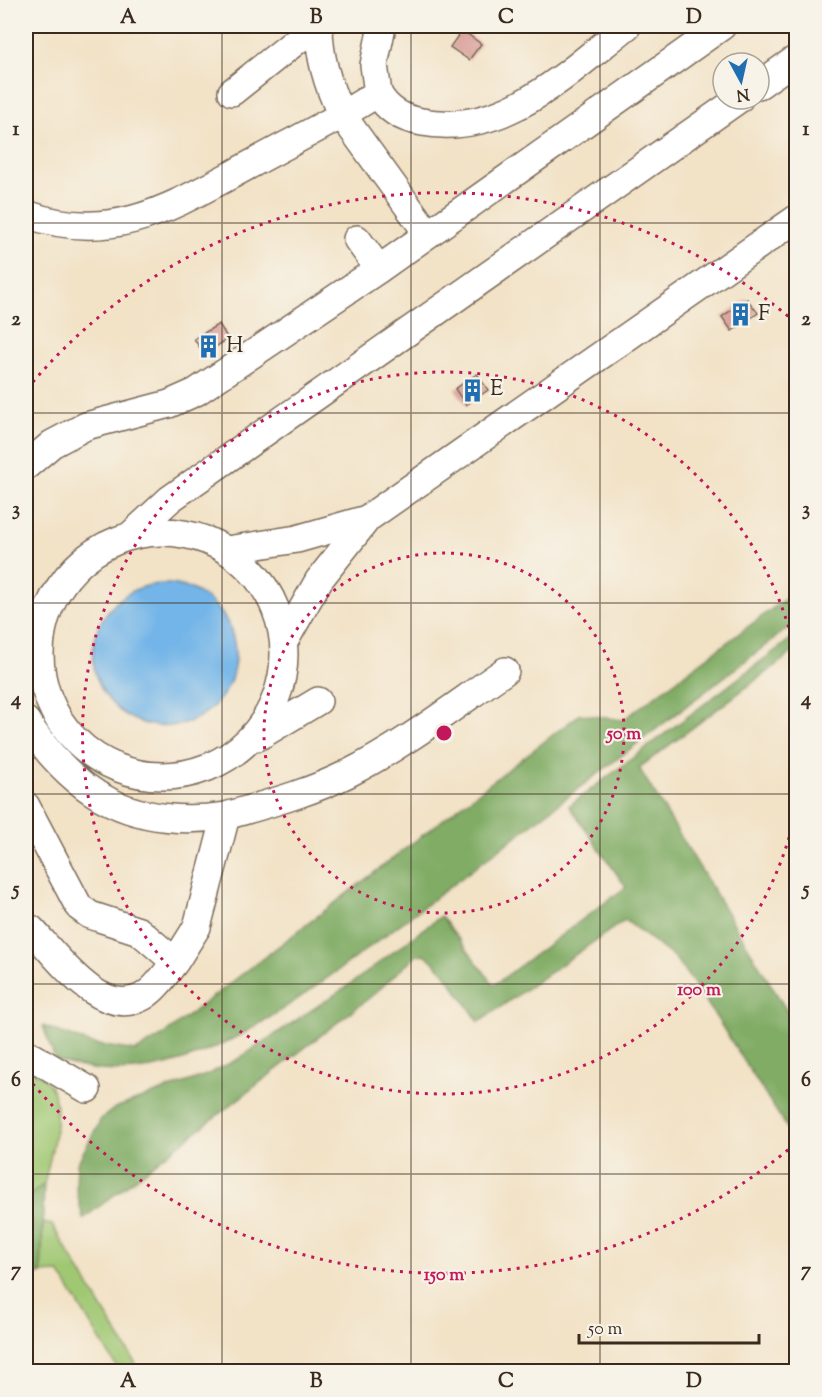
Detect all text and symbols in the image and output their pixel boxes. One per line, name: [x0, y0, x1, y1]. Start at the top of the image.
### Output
text: A: [120, 4, 137, 33]
text: B: [310, 4, 323, 33]
text: C: [498, 4, 514, 33]
text: D: [686, 4, 702, 33]
north arrow: [711, 51, 771, 111]
text: N: [735, 81, 751, 106]
text: 1: [13, 116, 20, 145]
text: 1: [803, 116, 810, 145]
place label: F: [758, 299, 770, 331]
building icon: F: [727, 302, 753, 328]
text: 2: [11, 306, 21, 335]
text: 2: [801, 306, 811, 335]
place label: H: [226, 331, 243, 363]
building icon: H: [195, 334, 221, 360]
place label: E: [490, 374, 503, 406]
building icon: E: [459, 377, 485, 403]
text: 3: [12, 496, 20, 525]
text: 3: [802, 496, 810, 525]
text: 4: [10, 686, 21, 715]
text: 4: [800, 686, 811, 715]
text: 50 m: [605, 722, 641, 748]
centre of rings: [434, 723, 454, 743]
text: 5: [11, 876, 20, 905]
text: 5: [801, 876, 810, 905]
text: 100 m: [677, 978, 721, 1004]
text: 6: [11, 1067, 21, 1096]
text: 6: [801, 1067, 811, 1096]
text: 7: [11, 1257, 22, 1286]
text: 7: [801, 1257, 812, 1286]
text: 150 m: [424, 1263, 464, 1289]
scale bar: [579, 1307, 759, 1345]
text: 50 m: [587, 1317, 623, 1343]
text: A: [120, 1368, 137, 1397]
text: B: [310, 1368, 323, 1397]
text: C: [498, 1368, 514, 1397]
text: D: [686, 1368, 702, 1397]

